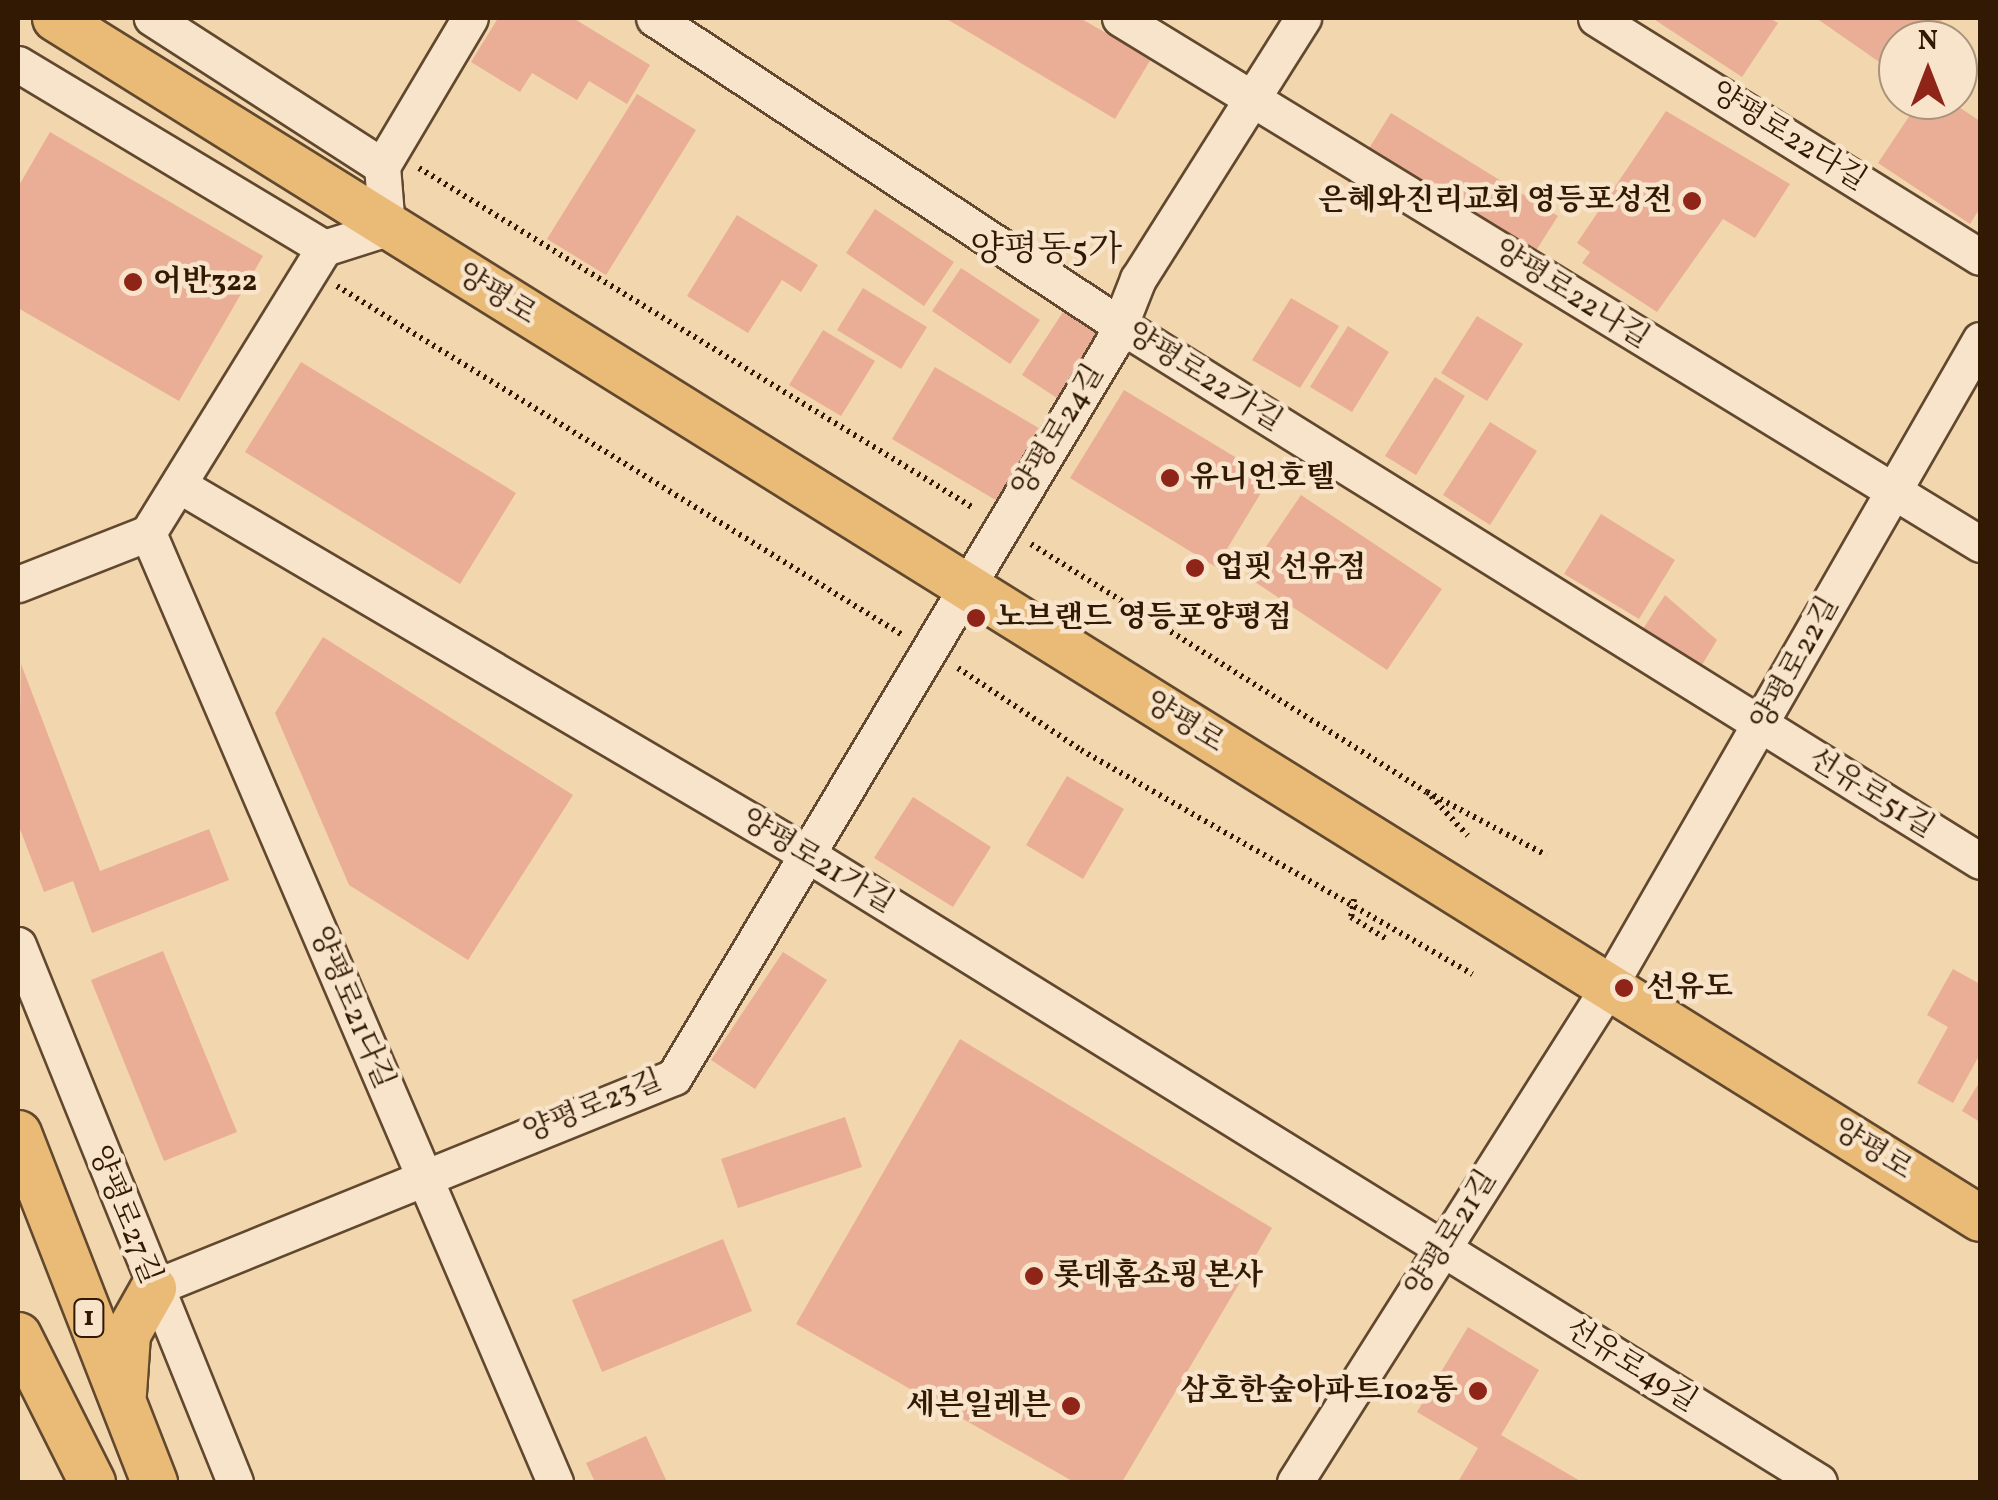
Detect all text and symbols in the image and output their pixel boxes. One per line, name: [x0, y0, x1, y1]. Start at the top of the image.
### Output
north arrow: [1878, 20, 1978, 120]
text: N: [1918, 22, 1938, 61]
street label: 양평로22다길: [1703, 75, 1873, 199]
place label: 은혜와진리교회 영등포성전: [1318, 183, 1672, 219]
marker: 은혜와진리교회 영등포성전: [1681, 190, 1703, 212]
district label: 양평동5가: [970, 230, 1122, 272]
street label: 양평로22나길: [1486, 233, 1656, 357]
street label: 양평로: [450, 257, 542, 333]
place label: 어반322: [153, 264, 257, 300]
marker: 어반322: [122, 271, 144, 293]
street label: 양평로22가길: [1119, 316, 1289, 440]
street label: 양평로24길: [1005, 358, 1113, 504]
place label: 유니언호텔: [1190, 460, 1335, 496]
marker: 유니언호텔: [1159, 467, 1181, 489]
place label: 업핏 선유점: [1215, 550, 1366, 586]
marker: 업핏 선유점: [1184, 557, 1206, 579]
street label: 양평로22길: [1744, 590, 1848, 738]
place label: 노브랜드 영등포양평점: [996, 600, 1292, 636]
marker: 노브랜드 영등포양평점: [965, 607, 987, 629]
street label: 양평로: [1138, 685, 1230, 761]
street label: 선유로51길: [1801, 741, 1941, 847]
street label: 양평로21가길: [734, 802, 900, 922]
street label: 양평로21다길: [301, 922, 401, 1094]
place label: 선유도: [1646, 970, 1733, 1006]
marker: 선유도: [1611, 975, 1637, 1001]
street label: 양평로23길: [518, 1063, 668, 1151]
street label: 양평로: [1826, 1112, 1918, 1188]
street label: 양평로27길: [80, 1141, 168, 1289]
street label: 양평로21길: [1399, 1164, 1505, 1304]
place label: 롯데홈쇼핑 본사: [1054, 1258, 1263, 1294]
marker: 롯데홈쇼핑 본사: [1023, 1265, 1045, 1287]
road number: 1: [72, 1295, 106, 1341]
street label: 선유로49길: [1558, 1311, 1704, 1421]
place label: 삼호한숲아파트102동: [1180, 1373, 1458, 1409]
marker: 삼호한숲아파트102동: [1467, 1380, 1489, 1402]
place label: 세븐일레븐: [906, 1388, 1051, 1424]
marker: 세븐일레븐: [1060, 1395, 1082, 1417]

